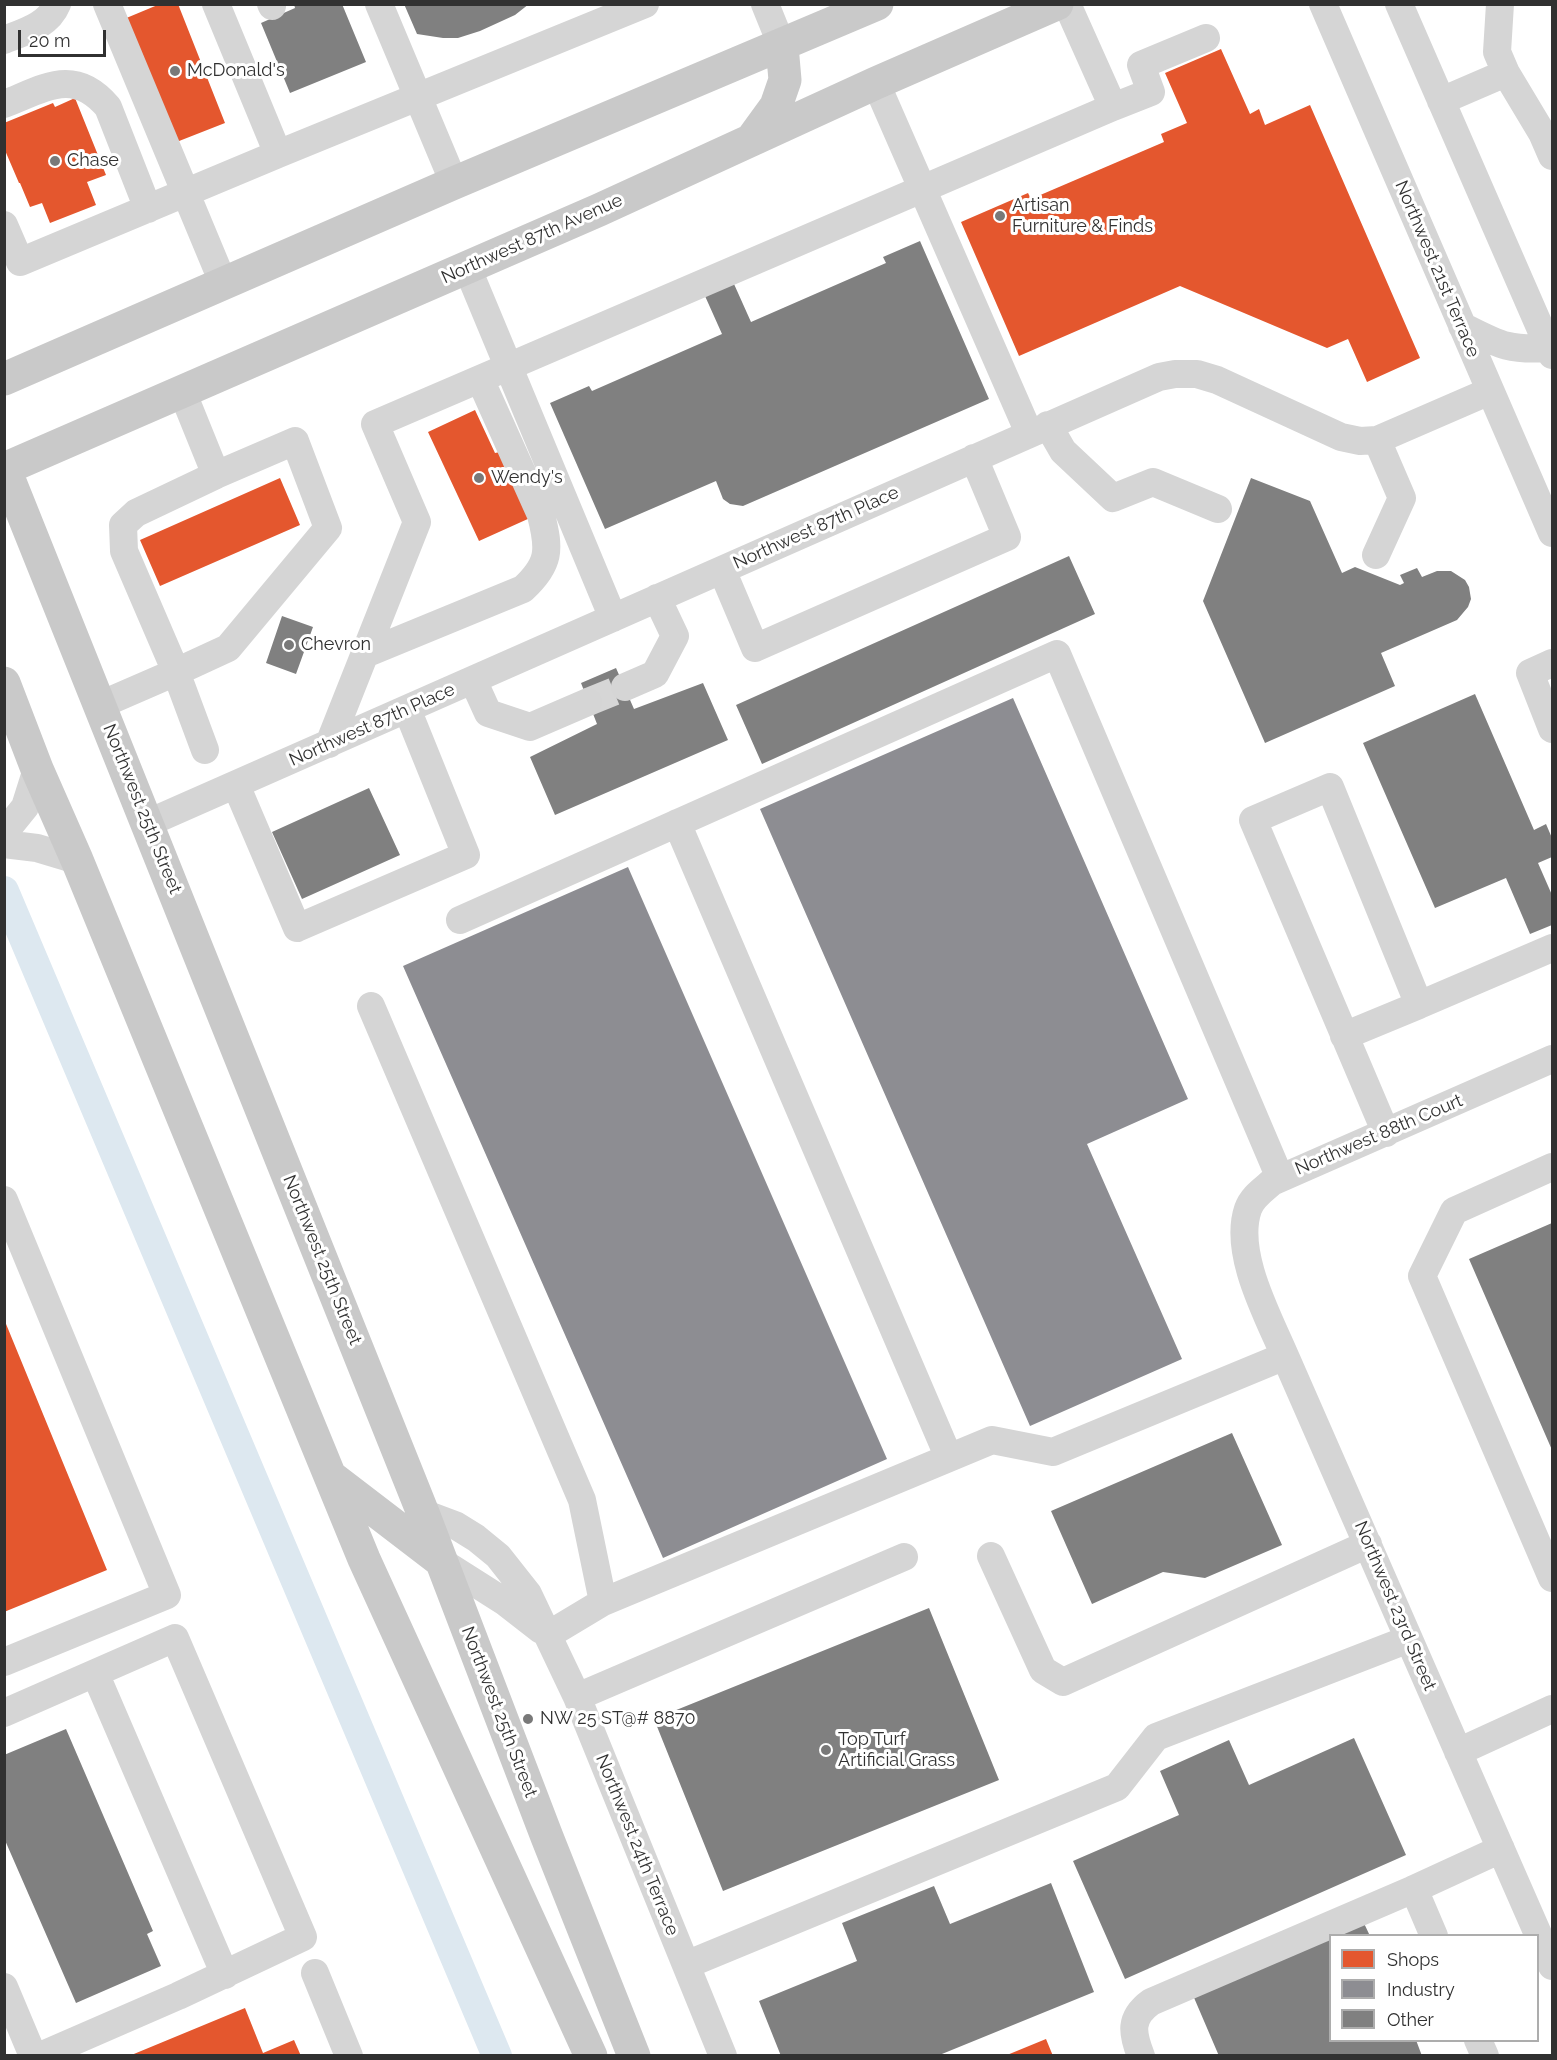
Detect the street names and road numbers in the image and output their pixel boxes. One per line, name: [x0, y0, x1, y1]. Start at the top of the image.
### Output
street label: Northwest 21st Terrace: [1390, 177, 1484, 361]
street label: Northwest 87th Avenue: [438, 189, 626, 289]
street label: Northwest 87th Place: [730, 482, 902, 574]
street label: Northwest 87th Place: [286, 679, 458, 771]
street label: Northwest 25th Street: [98, 721, 186, 897]
street label: Northwest 88th Court: [1292, 1090, 1466, 1180]
street label: Northwest 25th Street: [278, 1172, 366, 1348]
street label: Northwest 23rd Street: [1349, 1518, 1441, 1694]
street label: Northwest 25th Street: [456, 1623, 542, 1801]
street label: Northwest 24th Terrace: [591, 1751, 683, 1939]

